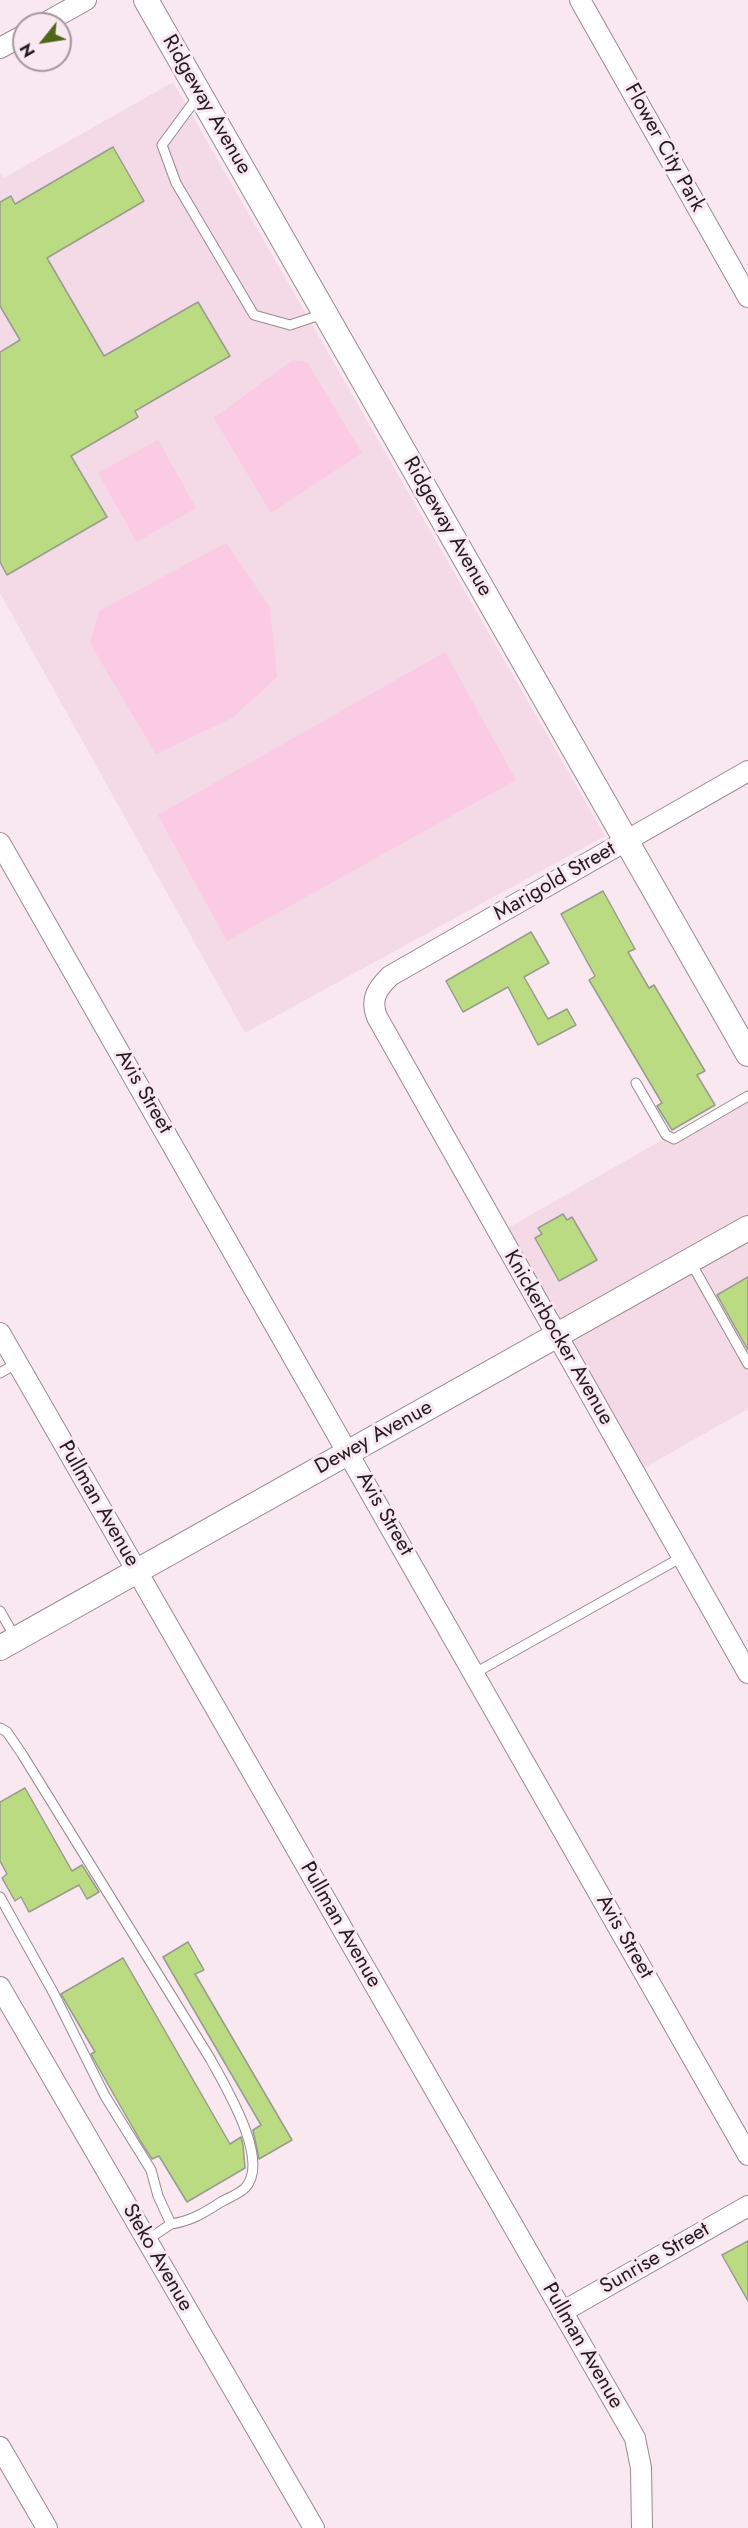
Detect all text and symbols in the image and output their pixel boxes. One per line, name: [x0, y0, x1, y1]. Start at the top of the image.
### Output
north arrow: [12, 12, 72, 72]
street label: Ridgeway Avenue: [156, 31, 256, 179]
text: N: [15, 39, 41, 62]
street label: Flower City Park: [618, 80, 710, 216]
street label: Ridgeway Avenue: [397, 453, 497, 601]
street label: Marigold Street: [490, 837, 620, 927]
street label: Avis Street: [109, 1046, 177, 1138]
street label: Knickerbocker Avenue: [498, 1246, 618, 1430]
street label: Dewey Avenue: [311, 1395, 437, 1481]
street label: Pullman Avenue: [52, 1437, 144, 1571]
street label: Avis Street: [350, 1468, 418, 1560]
street label: Pullman Avenue: [294, 1858, 386, 1992]
street label: Avis Street: [590, 1891, 658, 1983]
street label: Steko Avenue: [116, 2200, 198, 2316]
street label: Sunrise Street: [596, 2218, 714, 2300]
street label: Pullman Avenue: [536, 2279, 628, 2413]

